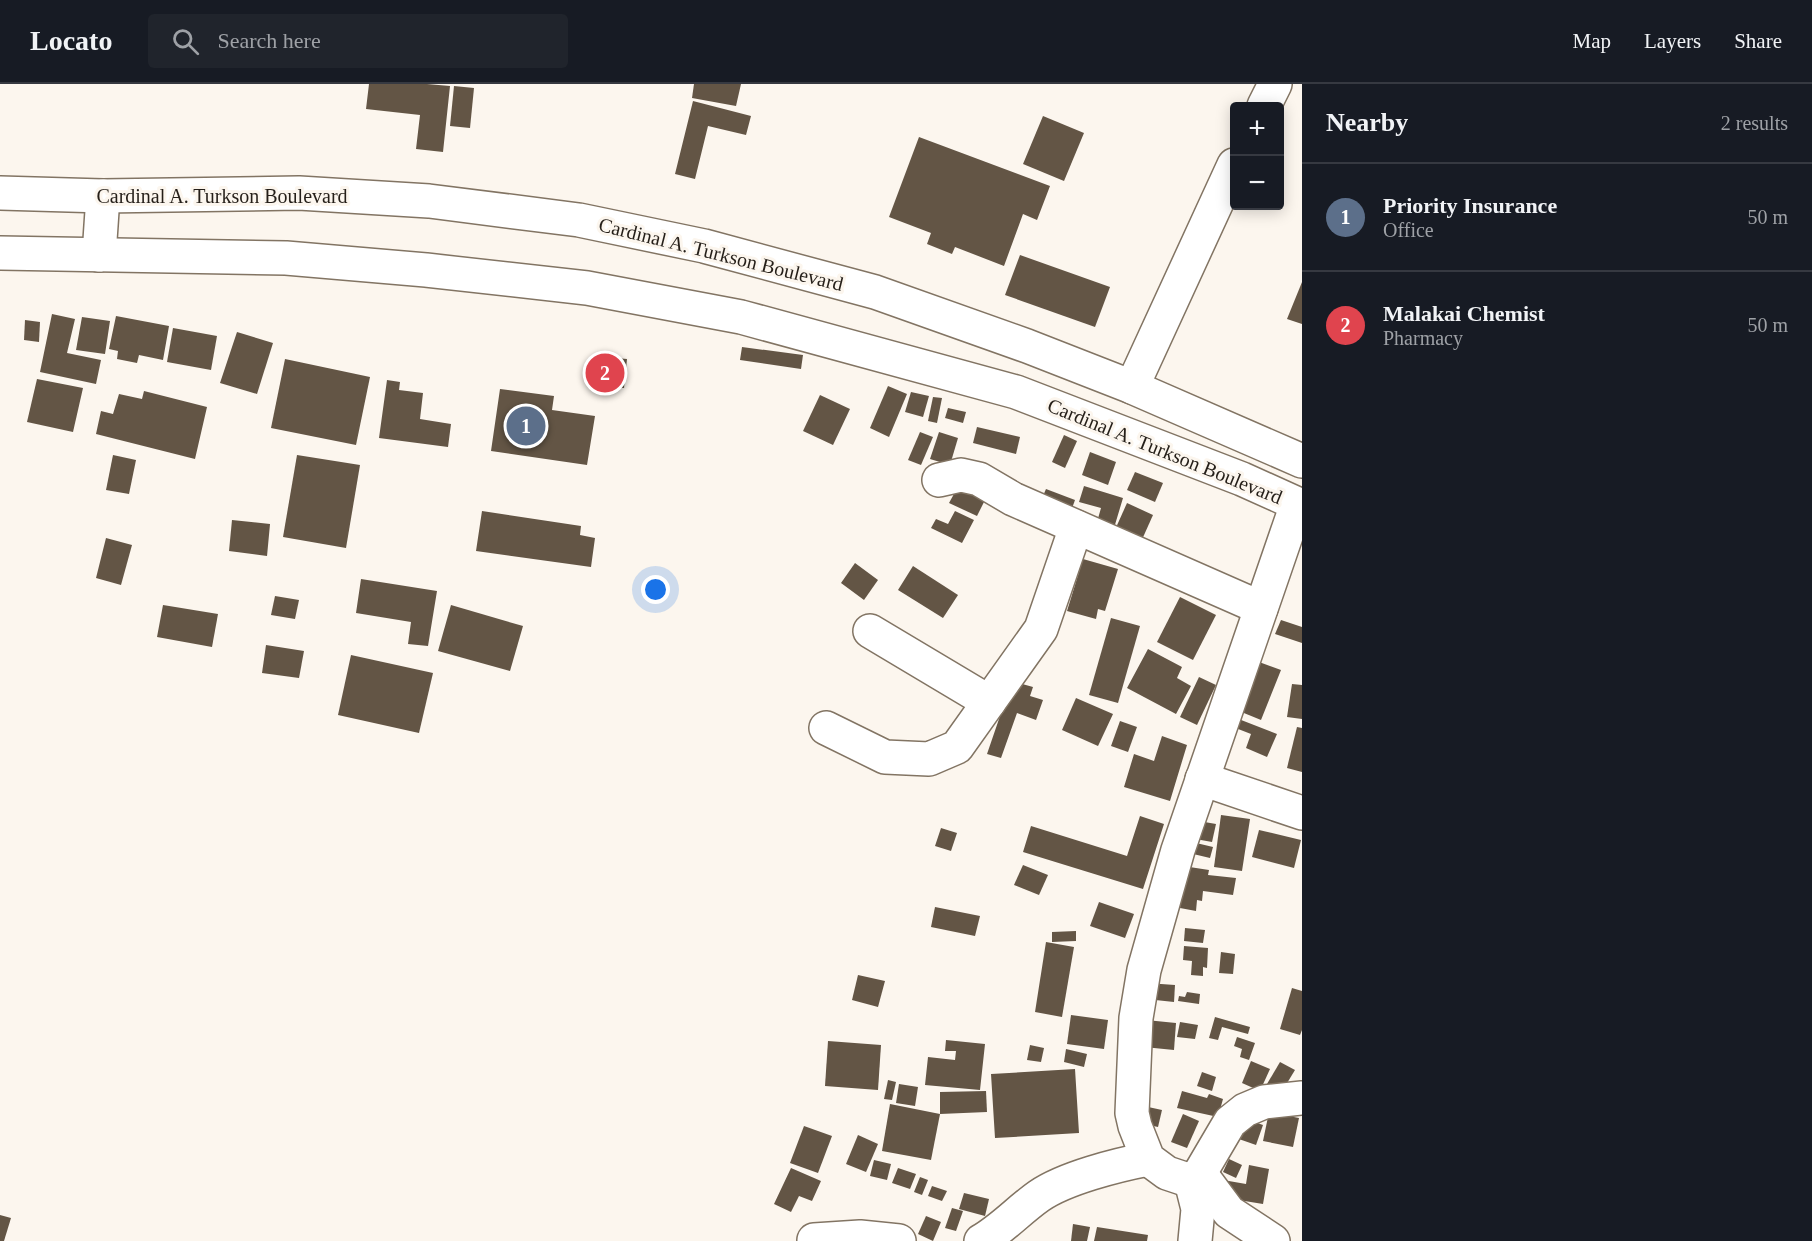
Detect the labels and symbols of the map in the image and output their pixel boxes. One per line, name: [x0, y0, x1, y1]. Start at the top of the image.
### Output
street label: Cardinal A. Turkson Boulevard: [96, 185, 348, 207]
street label: Cardinal A. Turkson Boulevard: [597, 213, 845, 295]
pin: 2: [586, 350, 624, 396]
street label: Cardinal A. Turkson Boulevard: [1044, 394, 1286, 508]
pin: 1: [506, 404, 546, 448]
your location: [641, 575, 670, 604]

